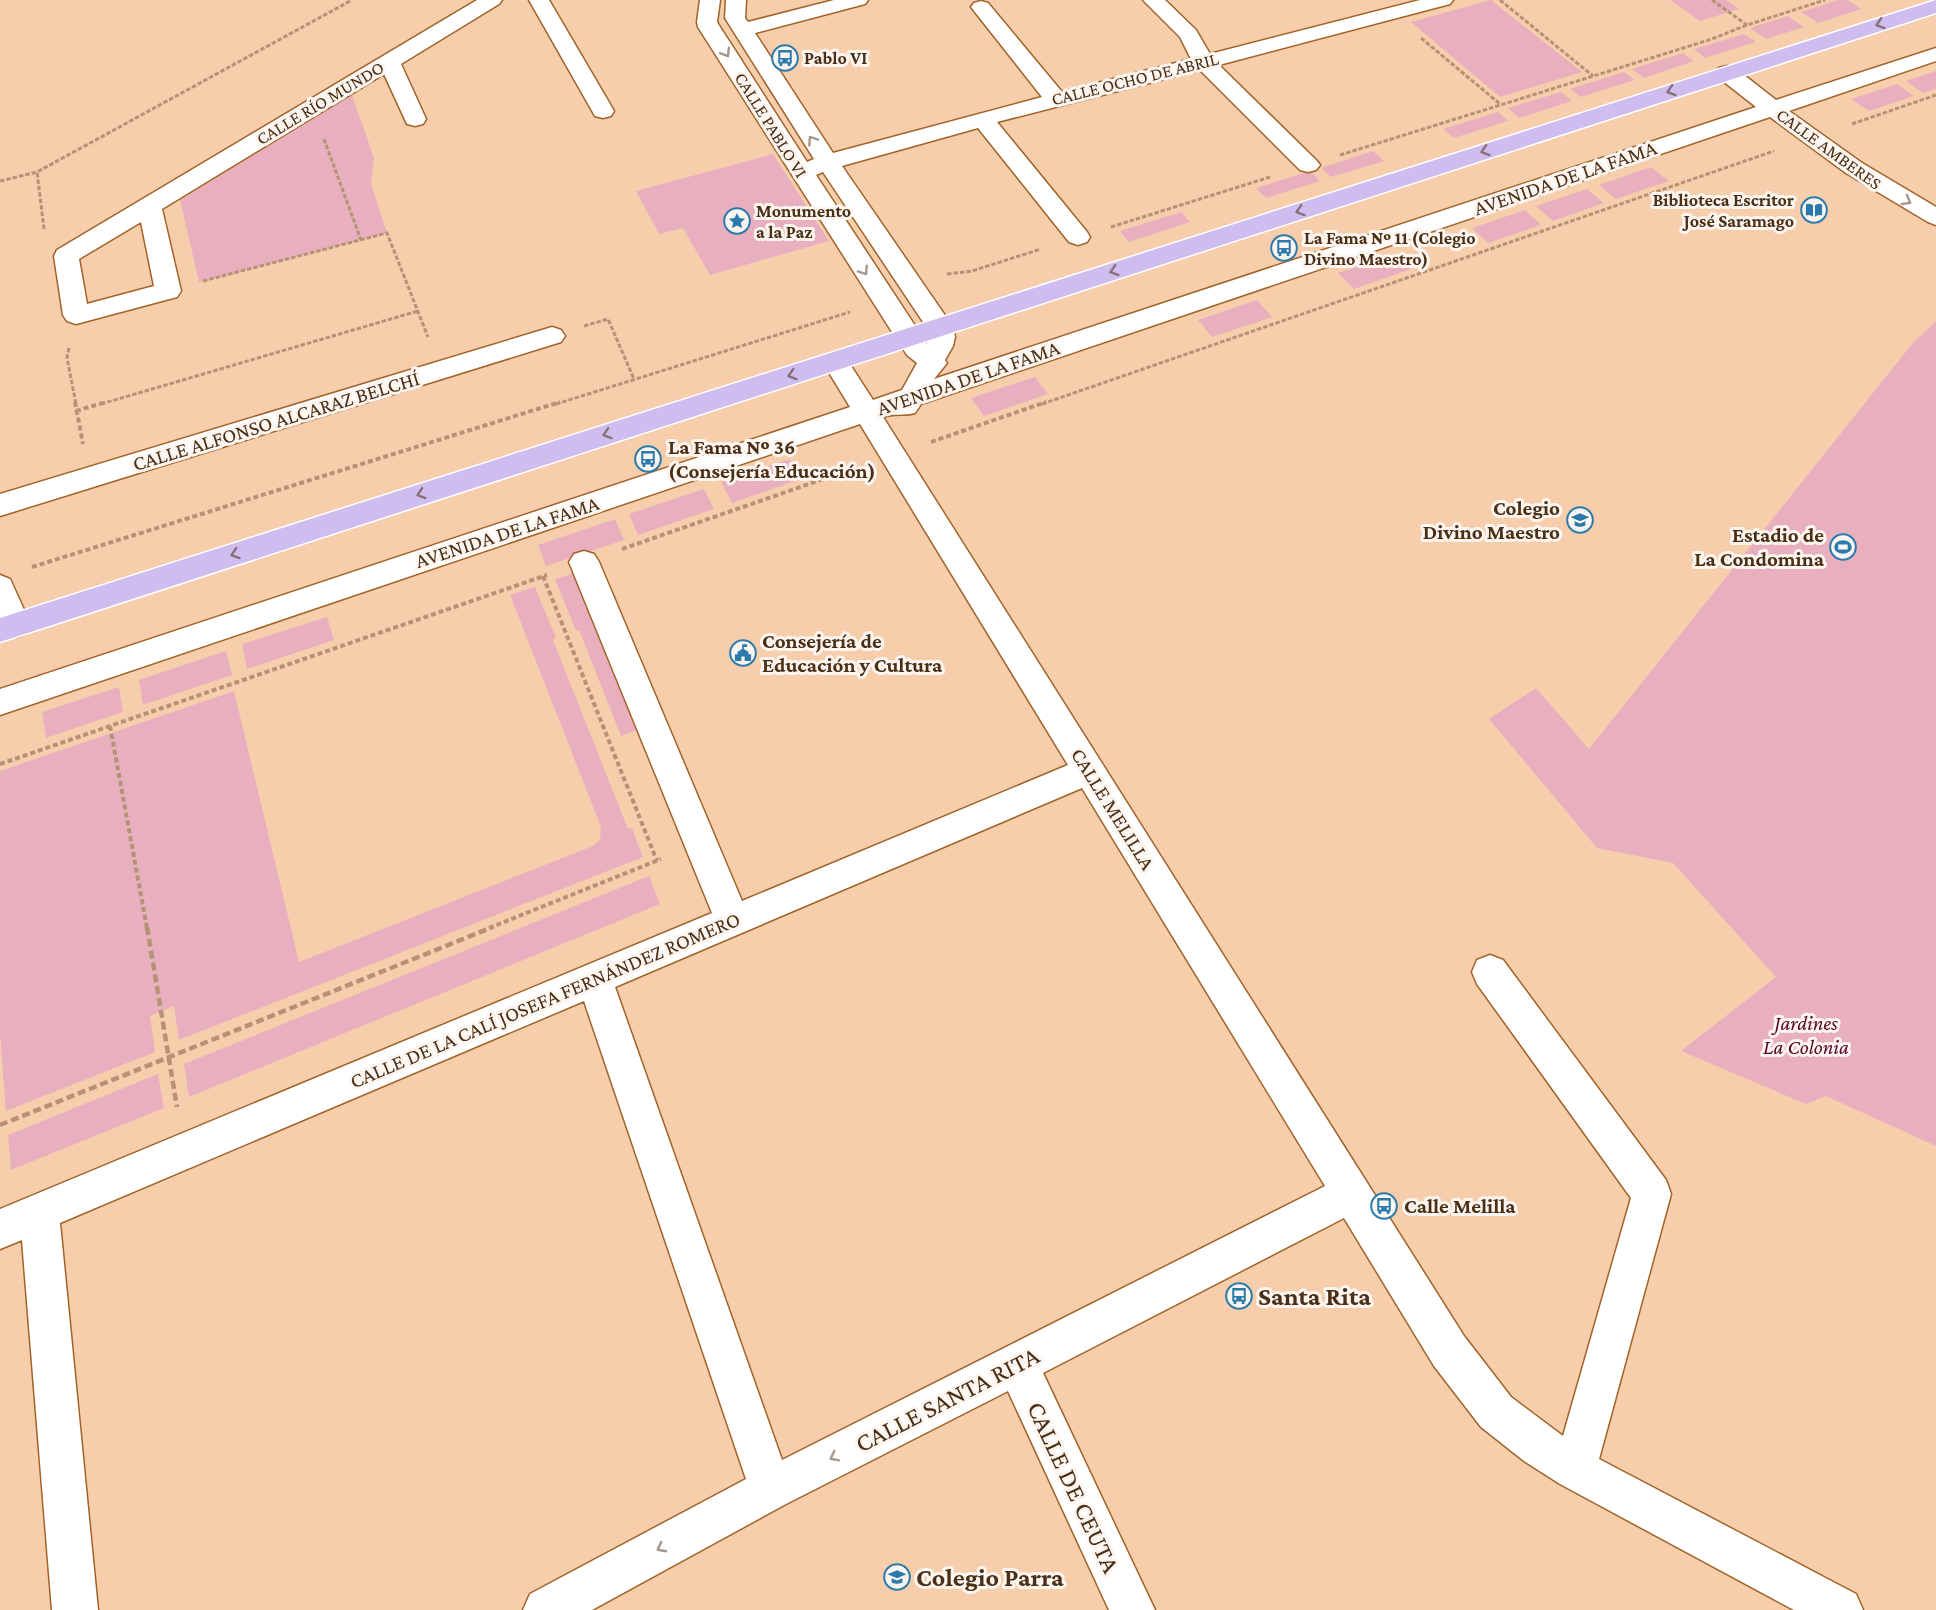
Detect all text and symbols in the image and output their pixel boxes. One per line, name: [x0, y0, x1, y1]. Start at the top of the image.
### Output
one-way arrow: [1875, 17, 1886, 29]
bus stop icon: Pablo VI: [770, 43, 800, 73]
one-way arrow: [718, 47, 730, 57]
place label: Pablo VI: [804, 48, 867, 68]
street label: CALLE OCHO DE ABRIL: [1049, 49, 1221, 109]
street label: CALLE RÍO MUNDO: [253, 57, 387, 149]
street label: CALLE PABLO VI: [731, 69, 811, 181]
one-way arrow: [1666, 84, 1677, 96]
street label: CALLE AMBERES: [1773, 104, 1885, 194]
street label: AVENIDA DE LA FAMA: [1470, 135, 1660, 221]
one-way arrow: [808, 136, 820, 146]
one-way arrow: [1480, 144, 1491, 156]
place label: Biblioteca Escritor José Saramago: [1653, 190, 1794, 231]
one-way arrow: [1901, 194, 1911, 206]
library icon: Biblioteca Escritor José Saramago: [1799, 195, 1829, 225]
place label: Monumento a la Paz: [756, 201, 851, 242]
one-way arrow: [1295, 204, 1306, 216]
place icon: Monumento a la Paz: [722, 206, 752, 236]
place label: La Fama Nº 11 (Colegio Divino Maestro): [1304, 228, 1476, 270]
bus stop icon: La Fama Nº 11 (Colegio Divino Maestro): [1269, 233, 1299, 263]
one-way arrow: [1109, 263, 1120, 276]
one-way arrow: [857, 264, 868, 275]
street label: AVENIDA DE LA FAMA: [873, 335, 1063, 421]
street label: CALLE ALFONSO ALCARAZ BELCHÍ: [130, 366, 422, 476]
one-way arrow: [787, 367, 798, 380]
one-way arrow: [602, 427, 613, 440]
place label: La Fama Nº 36 (Consejería Educación): [668, 435, 876, 483]
bus stop icon: La Fama Nº 36 (Consejería Educación): [633, 444, 663, 474]
one-way arrow: [416, 487, 427, 499]
street label: AVENIDA DE LA FAMA: [412, 491, 602, 573]
place label: Colegio Divino Maestro: [1423, 496, 1560, 544]
school or university icon: Colegio Divino Maestro: [1565, 505, 1595, 535]
place label: Estadio de La Condomina: [1694, 523, 1825, 571]
sports icon: Estadio de La Condomina: [1828, 532, 1858, 562]
one-way arrow: [230, 547, 241, 559]
place label: Consejería de Educación y Cultura: [762, 629, 943, 677]
public building icon: Consejería de Educación y Cultura: [728, 638, 758, 668]
street label: CALLE MELILLA: [1066, 744, 1160, 874]
street label: CALLE DE LA CALÍ JOSEFA FERNÁNDEZ ROMERO: [346, 907, 744, 1093]
park label: Jardines La Colonia: [1763, 1011, 1849, 1059]
bus stop icon: Calle Melilla: [1369, 1191, 1399, 1221]
place label: Calle Melilla: [1404, 1194, 1516, 1218]
bus stop icon: Santa Rita: [1224, 1281, 1254, 1311]
place label: Santa Rita: [1258, 1282, 1371, 1311]
street label: CALLE SANTA RITA: [851, 1341, 1044, 1458]
street label: CALLE DE CEUTA: [1021, 1397, 1126, 1578]
one-way arrow: [829, 1450, 840, 1461]
one-way arrow: [657, 1541, 668, 1552]
school or university icon: Colegio Parra: [882, 1562, 912, 1592]
place label: Colegio Parra: [916, 1563, 1064, 1592]

